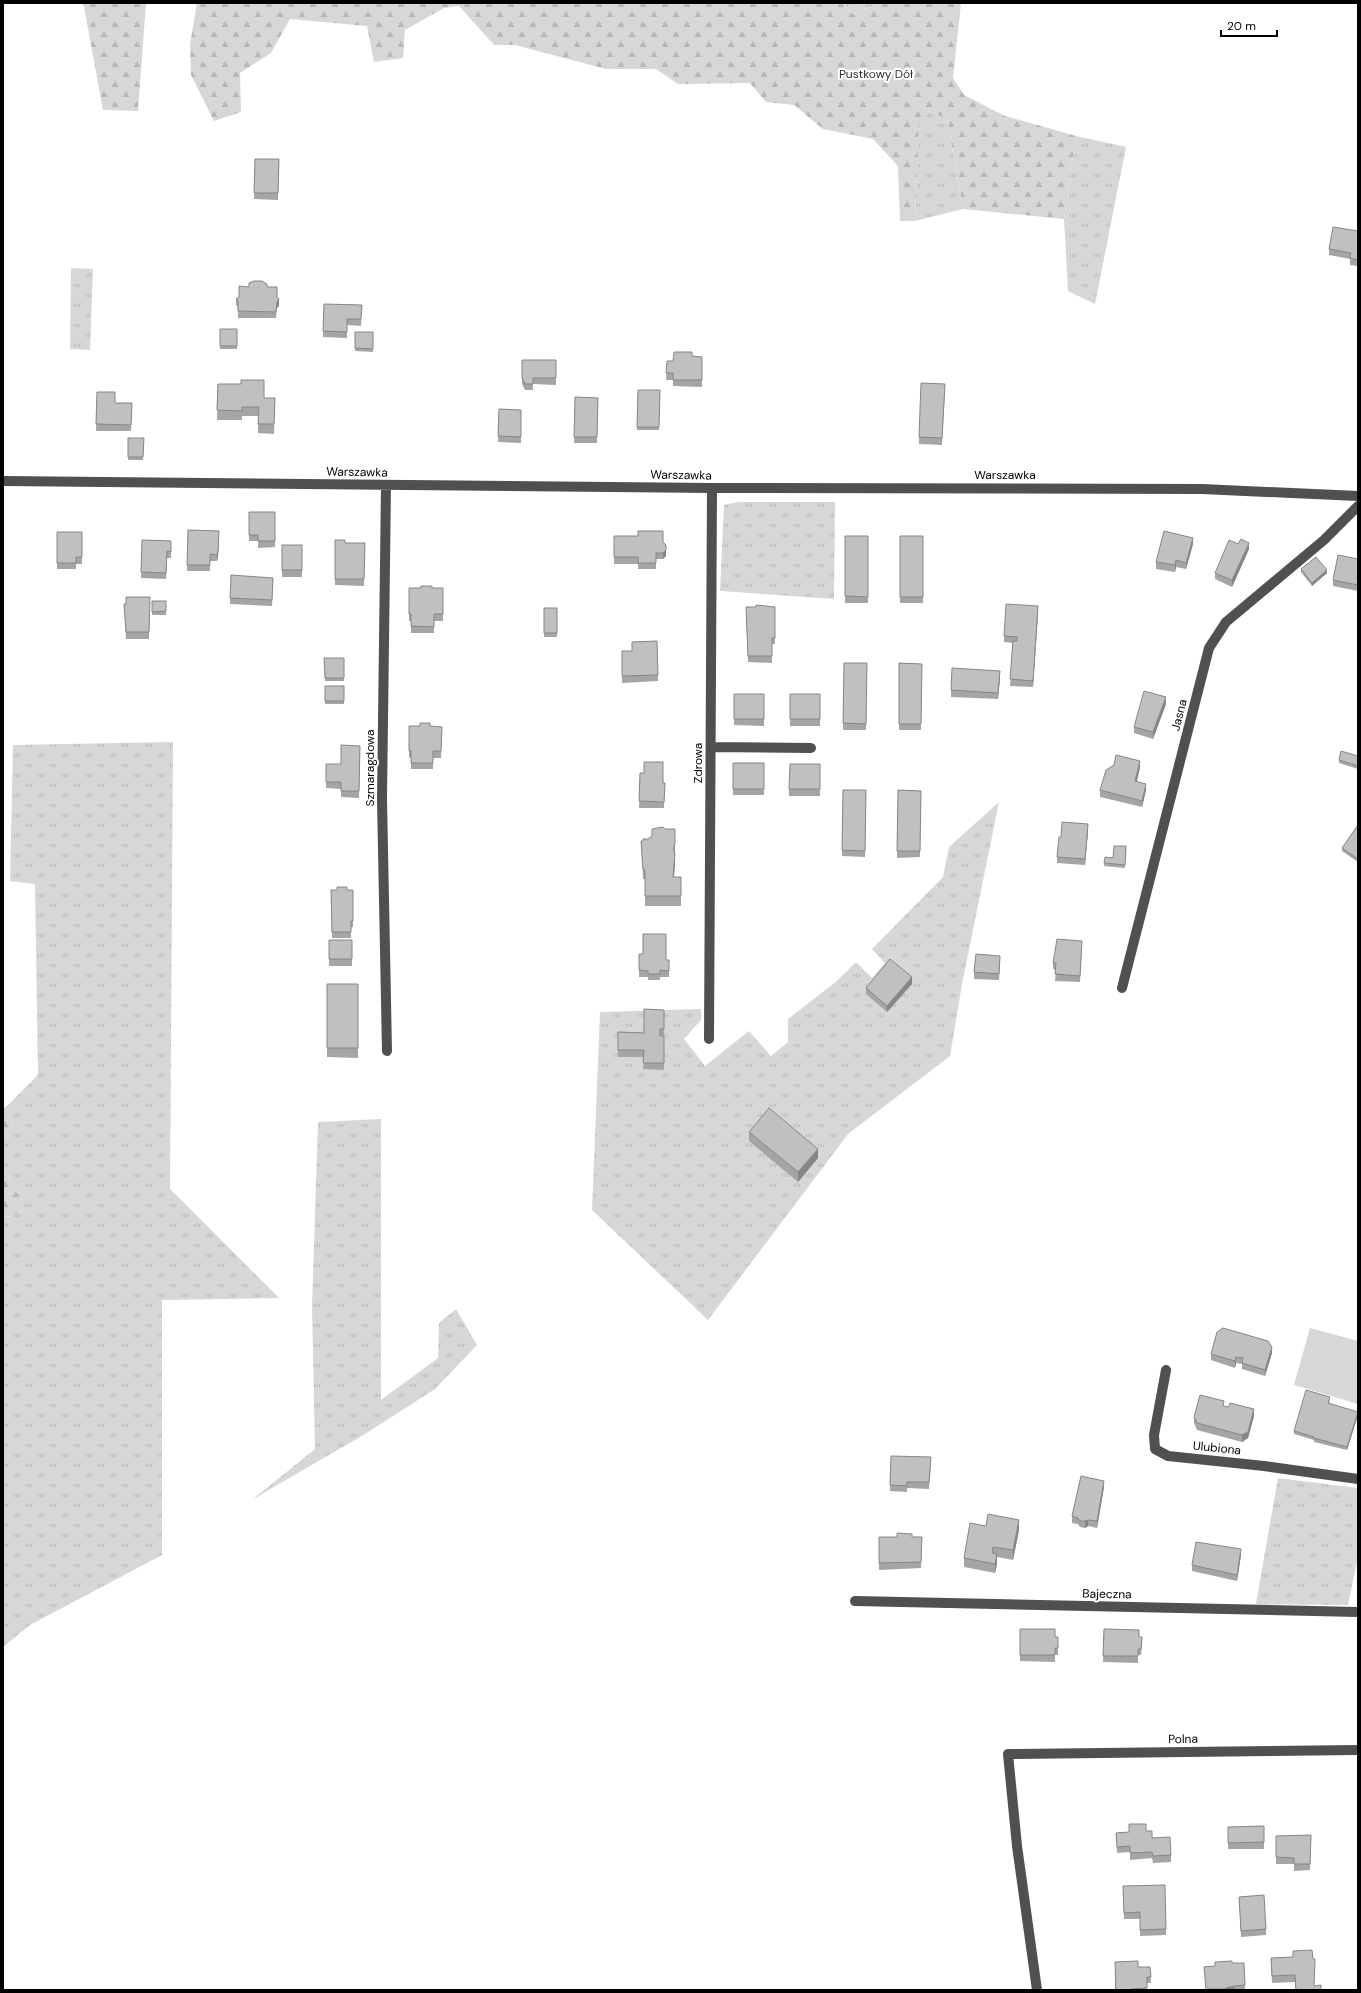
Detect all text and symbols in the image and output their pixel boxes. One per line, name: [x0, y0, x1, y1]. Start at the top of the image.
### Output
scale bar: [1221, 12, 1277, 38]
text: 20 m: [1227, 18, 1256, 34]
park label: Pustkowy Dół: [839, 66, 913, 82]
street label: Warszawka: [326, 463, 388, 481]
street label: Warszawka: [650, 466, 712, 484]
street label: Warszawka: [974, 467, 1036, 483]
street label: Jasna: [1167, 698, 1191, 732]
street label: Szmaragdowa: [362, 730, 378, 806]
street label: Zdrowa: [690, 743, 706, 783]
street label: Ulubiona: [1192, 1438, 1242, 1458]
street label: Bajeczna: [1082, 1586, 1132, 1602]
street label: Polna: [1168, 1731, 1198, 1747]

